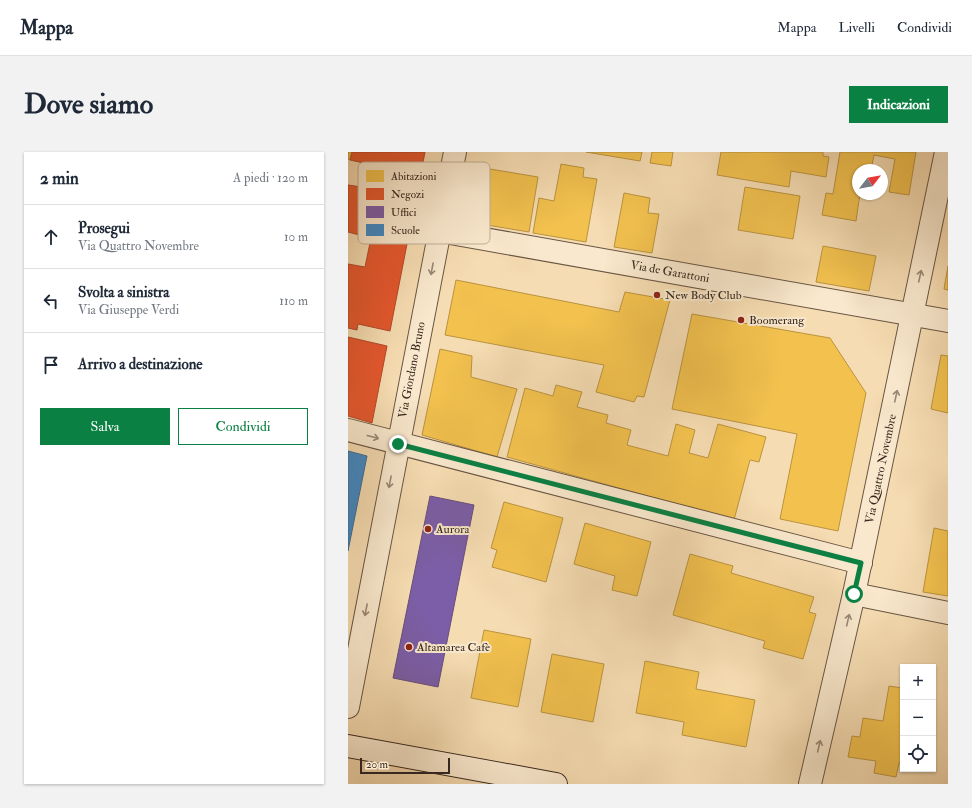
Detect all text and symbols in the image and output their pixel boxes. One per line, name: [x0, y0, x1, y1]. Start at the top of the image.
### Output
text: Mappa: [20, 16, 73, 40]
text: Mappa: [777, 19, 816, 36]
text: Livelli: [838, 19, 875, 36]
text: Condividi: [897, 19, 952, 36]
button: Indicazioni: [849, 86, 948, 123]
text: Dove siamo: [24, 87, 153, 122]
legend: [358, 162, 490, 244]
north arrow: [852, 164, 888, 200]
text: 2 min: [40, 168, 79, 189]
text: A piedi · 120 m: [233, 170, 308, 186]
text: Abitazioni: [390, 170, 436, 183]
text: Negozi: [391, 188, 424, 201]
text: Uffici: [391, 206, 417, 219]
text: Prosegui: [78, 219, 130, 238]
text: Scuole: [391, 224, 420, 237]
icon: ahead: [40, 226, 62, 248]
text: 10 m: [284, 229, 308, 245]
text: Via Quattro Novembre: [78, 238, 199, 254]
street label: Via de Garattoni: [629, 258, 711, 286]
one-way arrow: [427, 262, 435, 275]
one-way arrow: [917, 270, 925, 283]
text: Svolta a sinistra: [78, 283, 170, 302]
place label: New Body Club: [665, 288, 742, 303]
icon: left: [40, 290, 62, 312]
marker: New Body Club: [652, 290, 662, 300]
text: 110 m: [279, 293, 308, 309]
text: Via Giuseppe Verdi: [78, 302, 179, 318]
place label: Boomerang: [749, 313, 805, 328]
marker: Boomerang: [736, 315, 746, 325]
street label: Via Giordano Bruno: [395, 320, 429, 420]
icon: arrive: [40, 354, 62, 376]
text: Arrivo a destinazione: [78, 355, 203, 374]
one-way arrow: [892, 390, 900, 403]
button: Salva: [40, 408, 170, 445]
button: Condividi: [178, 408, 308, 445]
street label: Via Quattro Novembre: [862, 413, 900, 525]
one-way arrow: [366, 434, 379, 441]
route end: [389, 435, 407, 453]
one-way arrow: [386, 475, 394, 488]
place label: Aurora: [435, 522, 470, 537]
marker: Aurora: [423, 524, 433, 534]
route start: [845, 585, 863, 603]
one-way arrow: [362, 603, 370, 616]
one-way arrow: [845, 613, 853, 626]
place label: Altamarea Cafè: [416, 640, 490, 655]
marker: Altamarea Cafè: [404, 642, 414, 652]
map controls: [900, 664, 936, 772]
button: +: [900, 664, 936, 700]
button: −: [900, 700, 936, 736]
button: locate: [900, 736, 936, 772]
one-way arrow: [815, 740, 823, 753]
scale bar: [360, 756, 450, 775]
text: 20 m: [366, 758, 388, 771]

